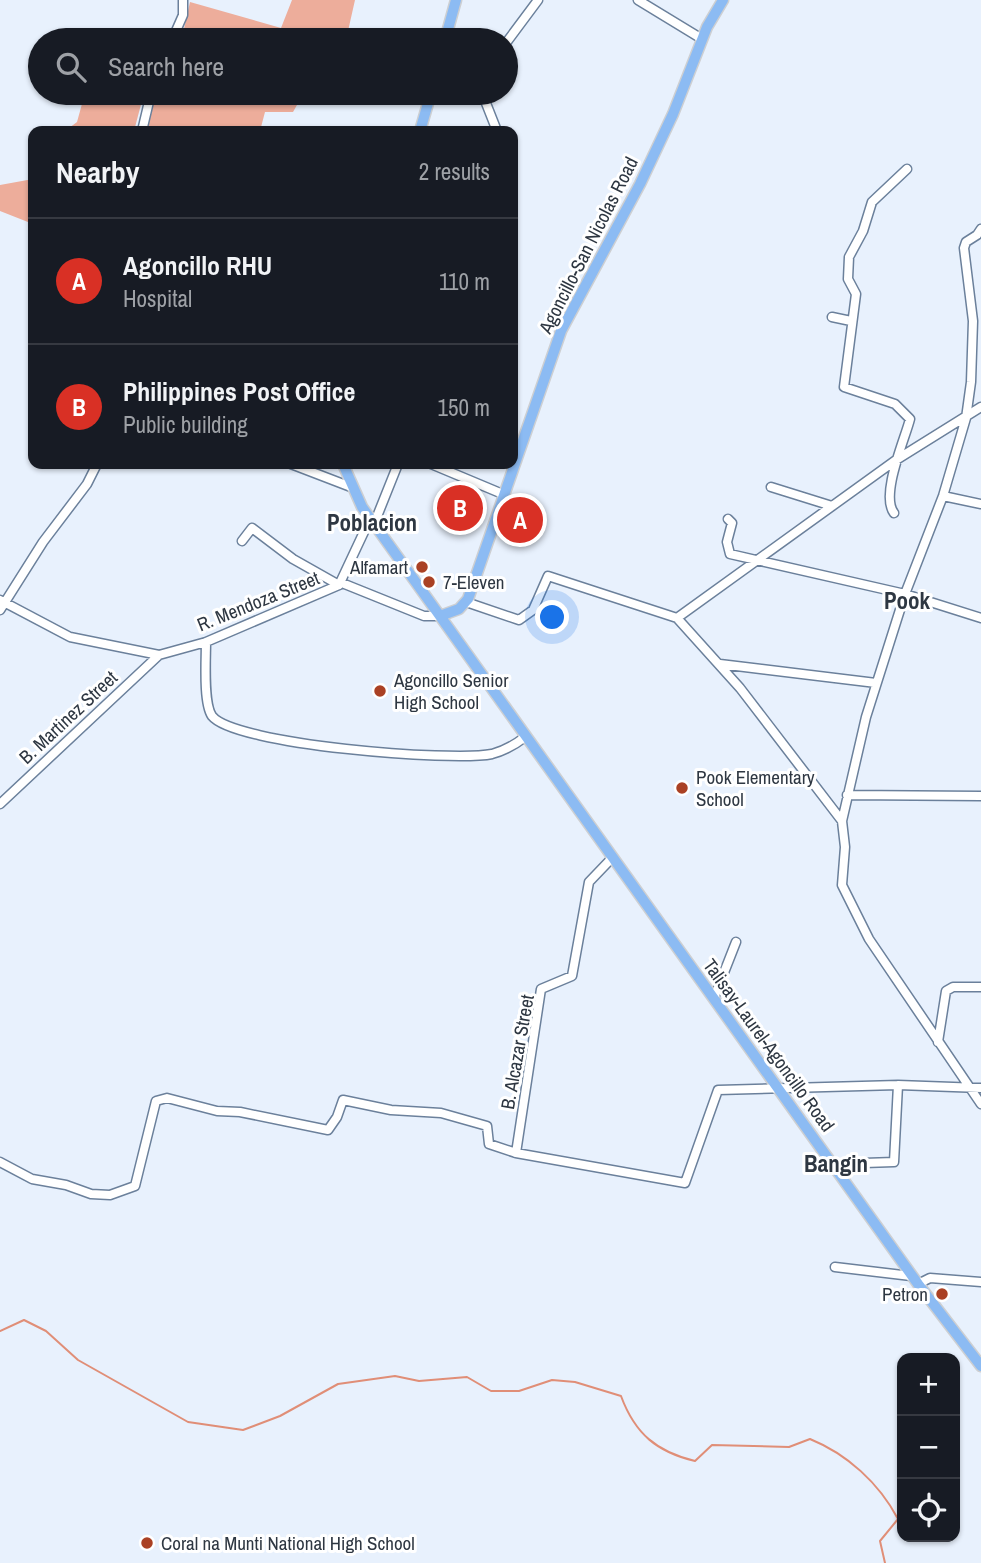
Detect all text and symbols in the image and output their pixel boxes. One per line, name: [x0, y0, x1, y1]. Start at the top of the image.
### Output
search box: [28, 28, 518, 105]
icon: search: [52, 48, 90, 86]
text: Search here: [108, 49, 224, 84]
text: Nearby: [56, 152, 139, 192]
street label: Agoncillo-San Nicolas Road: [532, 152, 644, 339]
text: 2 results: [419, 156, 490, 187]
text: Agoncillo RHU: [123, 248, 272, 283]
text: A: [72, 266, 86, 297]
text: 110 m: [439, 266, 490, 297]
text: Hospital: [123, 283, 192, 314]
text: Philippines Post Office: [123, 374, 355, 409]
text: B: [72, 392, 86, 423]
text: 150 m: [438, 392, 490, 423]
text: Public building: [123, 409, 248, 440]
pin: B: [437, 482, 483, 534]
pin: A: [497, 494, 543, 546]
district label: Poblacion: [327, 507, 417, 538]
place label: Alfamart: [349, 554, 409, 580]
marker: Alfamart: [414, 559, 430, 575]
street label: R. Mendoza Street: [193, 564, 324, 637]
place label: 7-Eleven: [443, 569, 504, 595]
marker: 7-Eleven: [421, 574, 437, 590]
district label: Pook: [884, 585, 931, 616]
your location: [535, 600, 569, 634]
street label: B. Martinez Street: [13, 664, 123, 769]
place label: Agoncillo Senior High School: [393, 667, 509, 715]
marker: Agoncillo Senior High School: [372, 683, 388, 699]
place label: Pook Elementary School: [696, 764, 815, 812]
marker: Pook Elementary School: [674, 780, 690, 796]
street label: Talisay-Laurel-Agoncillo Road: [697, 953, 841, 1137]
street label: B. Alcazar Street: [494, 992, 540, 1111]
district label: Bangin: [804, 1148, 868, 1179]
place label: Petron: [882, 1281, 928, 1307]
marker: Petron: [934, 1286, 950, 1302]
map controls: [897, 1353, 960, 1542]
button: +: [897, 1353, 960, 1416]
button: −: [897, 1416, 960, 1479]
button: locate: [897, 1479, 960, 1542]
place label: Coral na Munti National High School: [161, 1530, 415, 1556]
marker: Coral na Munti National High School: [139, 1535, 155, 1551]

